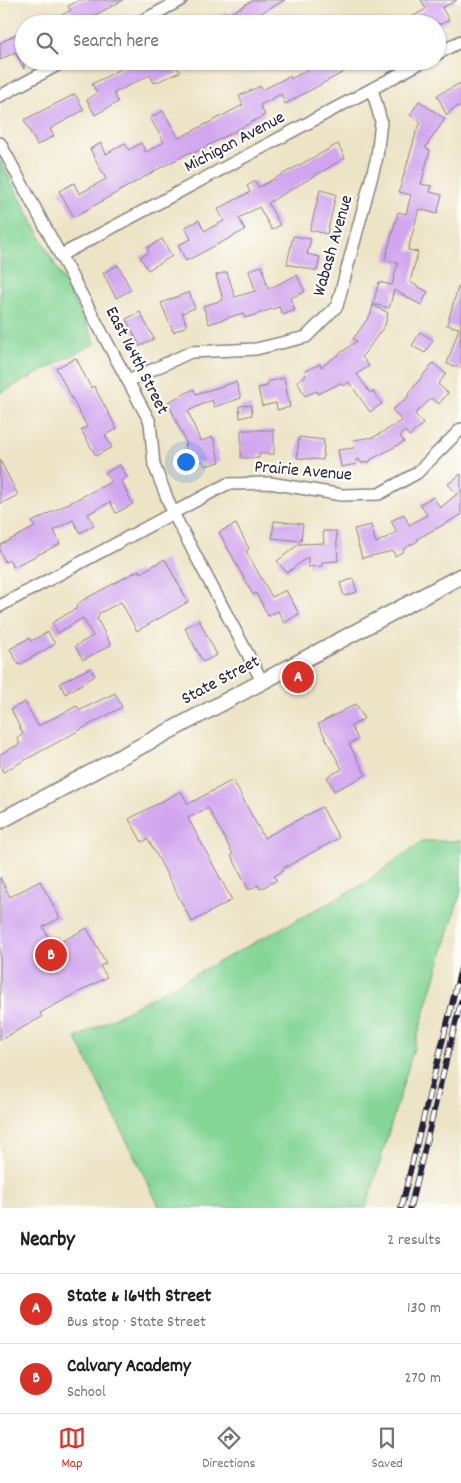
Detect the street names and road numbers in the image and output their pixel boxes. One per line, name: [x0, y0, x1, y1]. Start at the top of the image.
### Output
street label: Michigan Avenue: [180, 106, 290, 180]
street label: Wabash Avenue: [308, 192, 360, 300]
street label: East 164th Street: [98, 303, 174, 420]
street label: Prairie Avenue: [253, 455, 353, 489]
street label: State Street: [177, 650, 265, 712]

